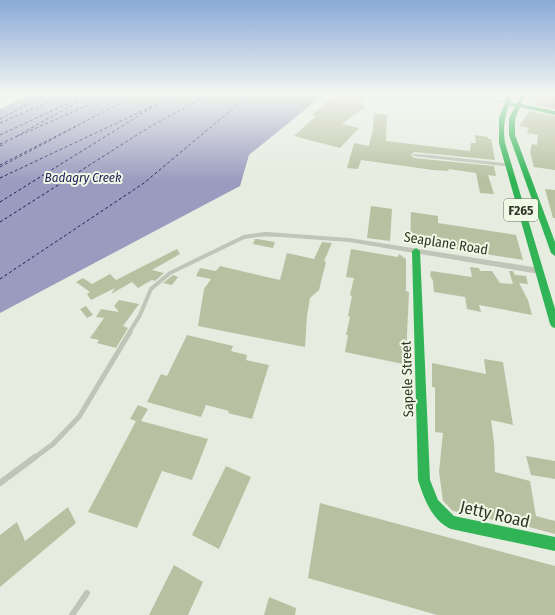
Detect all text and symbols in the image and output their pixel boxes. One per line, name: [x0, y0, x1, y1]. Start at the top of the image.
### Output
water label: Badagry Creek: [45, 170, 122, 185]
road number: F265: [504, 199, 538, 221]
street label: Seaplane Road: [403, 228, 489, 259]
street label: Sapele Street: [398, 340, 417, 417]
street label: Jetty Road: [458, 496, 532, 533]

